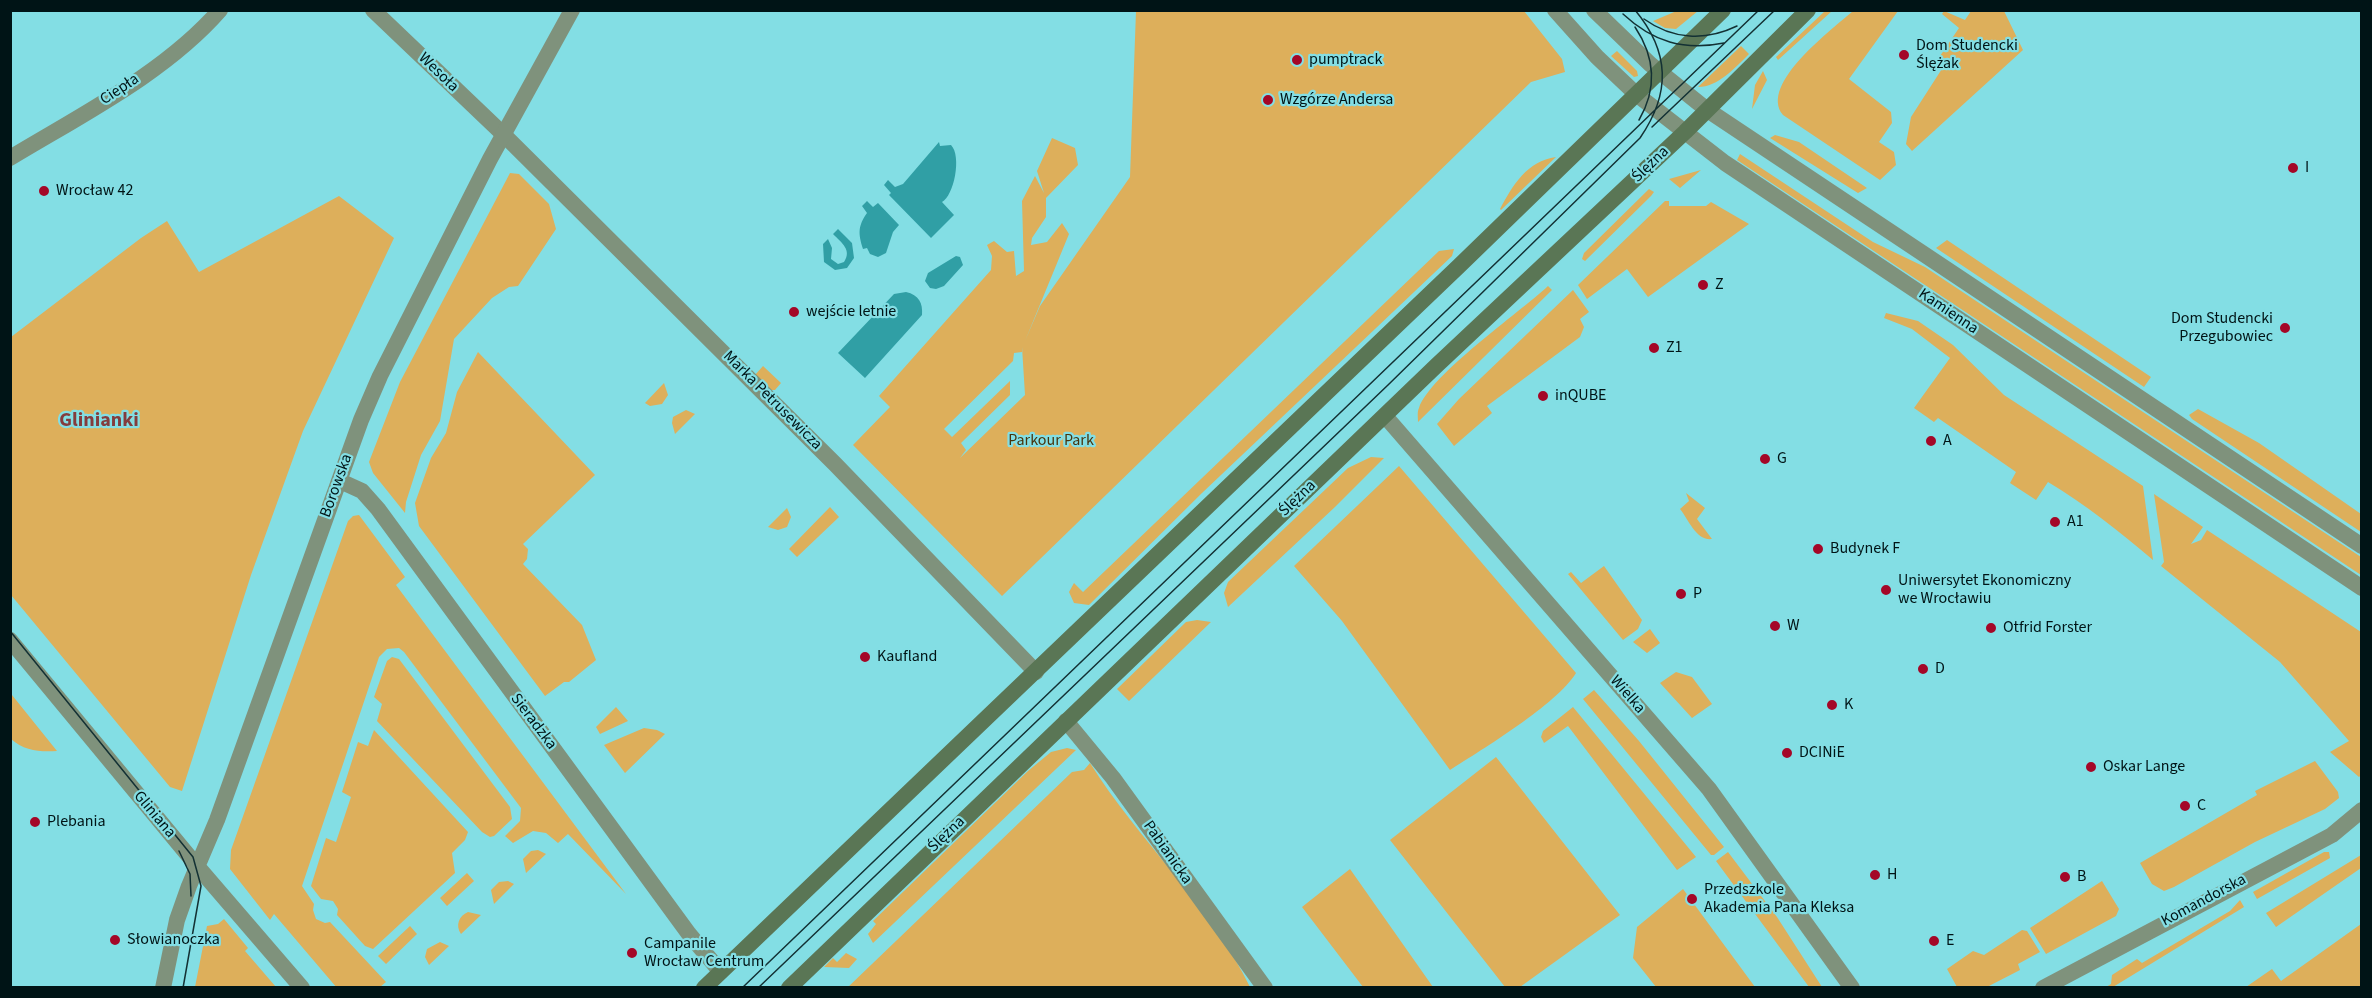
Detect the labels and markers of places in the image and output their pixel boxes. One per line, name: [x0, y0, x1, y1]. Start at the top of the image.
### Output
place label: Dom Studencki Ślężak: [1916, 36, 2018, 74]
marker: Dom Studencki Ślężak: [1897, 48, 1911, 62]
place label: pumptrack: [1309, 50, 1382, 70]
marker: pumptrack: [1290, 53, 1304, 67]
place label: Wzgórze Andersa: [1280, 90, 1393, 110]
marker: Wzgórze Andersa: [1261, 93, 1275, 107]
place label: I: [2305, 158, 2309, 178]
marker: I: [2286, 161, 2300, 175]
place label: Wrocław 42: [56, 181, 133, 201]
marker: Wrocław 42: [37, 184, 51, 198]
place label: Z: [1715, 275, 1724, 295]
marker: Z: [1696, 278, 1710, 292]
place label: wejście letnie: [806, 302, 896, 322]
marker: wejście letnie: [787, 305, 801, 319]
place label: Dom Studencki Przegubowiec: [2171, 309, 2273, 347]
marker: Dom Studencki Przegubowiec: [2278, 321, 2292, 335]
place label: Z1: [1666, 338, 1683, 358]
marker: Z1: [1647, 341, 1661, 355]
place label: inQUBE: [1555, 386, 1606, 406]
marker: inQUBE: [1536, 389, 1550, 403]
place label: A: [1943, 431, 1952, 451]
marker: A: [1924, 434, 1938, 448]
place label: G: [1777, 449, 1787, 469]
marker: G: [1758, 452, 1772, 466]
place label: A1: [2067, 512, 2084, 532]
marker: A1: [2048, 515, 2062, 529]
place label: Budynek F: [1830, 539, 1900, 559]
marker: Budynek F: [1811, 542, 1825, 556]
place label: Uniwersytet Ekonomiczny we Wrocławiu: [1898, 571, 2071, 609]
marker: Uniwersytet Ekonomiczny we Wrocławiu: [1879, 583, 1893, 597]
place label: P: [1693, 584, 1702, 604]
marker: P: [1674, 587, 1688, 601]
place label: W: [1787, 616, 1800, 636]
place label: Otfrid Forster: [2003, 618, 2092, 638]
marker: W: [1768, 619, 1782, 633]
marker: Otfrid Forster: [1984, 621, 1998, 635]
place label: Kaufland: [877, 647, 937, 667]
marker: Kaufland: [858, 650, 872, 664]
place label: D: [1935, 659, 1945, 679]
marker: D: [1916, 662, 1930, 676]
place label: K: [1844, 695, 1853, 715]
marker: K: [1825, 698, 1839, 712]
place label: DCINiE: [1799, 743, 1845, 763]
marker: DCINiE: [1780, 746, 1794, 760]
place label: Oskar Lange: [2103, 757, 2185, 777]
marker: Oskar Lange: [2084, 760, 2098, 774]
place label: C: [2197, 796, 2206, 816]
marker: C: [2178, 799, 2192, 813]
place label: Plebania: [47, 812, 106, 832]
marker: Plebania: [28, 815, 42, 829]
place label: H: [1887, 865, 1897, 885]
place label: B: [2077, 867, 2086, 887]
marker: H: [1868, 868, 1882, 882]
marker: B: [2058, 870, 2072, 884]
place label: Przedszkole Akademia Pana Kleksa: [1704, 880, 1854, 918]
marker: Przedszkole Akademia Pana Kleksa: [1685, 892, 1699, 906]
place label: Słowianoczka: [127, 930, 220, 950]
place label: E: [1946, 931, 1954, 951]
marker: Słowianoczka: [108, 933, 122, 947]
place label: Campanile Wrocław Centrum: [644, 934, 764, 972]
marker: E: [1927, 934, 1941, 948]
marker: Campanile Wrocław Centrum: [625, 946, 639, 960]

